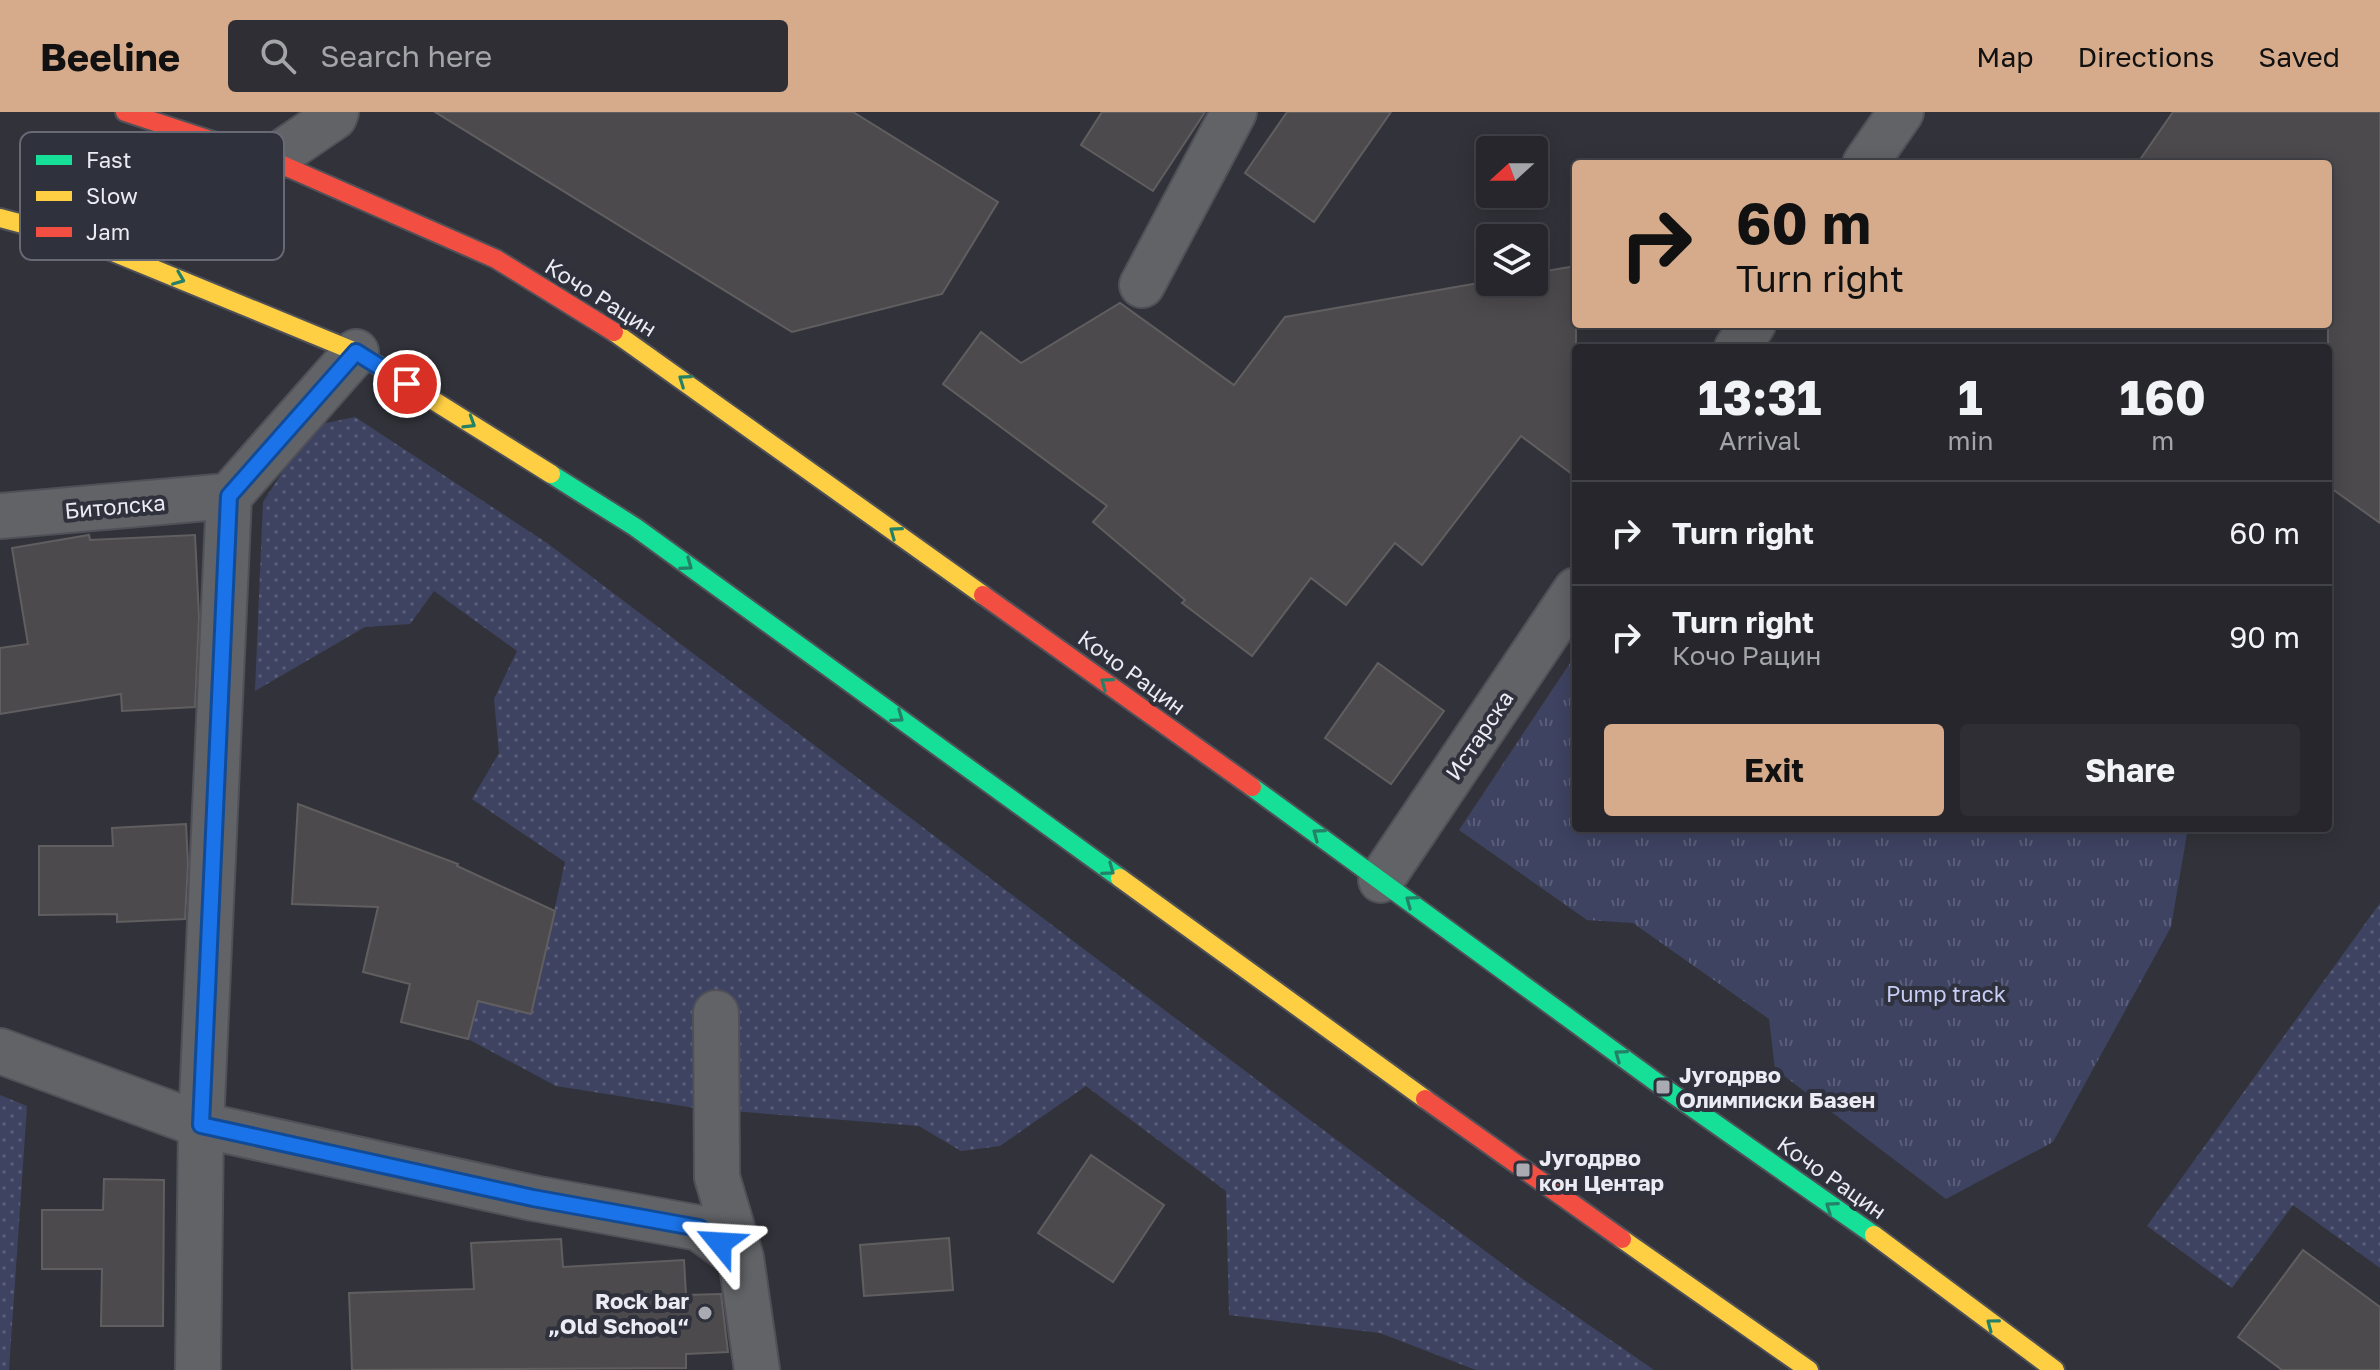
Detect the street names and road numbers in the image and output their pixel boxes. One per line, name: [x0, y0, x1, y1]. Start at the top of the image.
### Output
street label: Кочо Рацин: [540, 252, 662, 342]
street label: Битолска: [63, 488, 167, 524]
street label: Кочо Рацин: [1073, 624, 1191, 720]
street label: Истарска: [1439, 685, 1519, 785]
street label: Кочо Рацин: [1772, 1130, 1892, 1224]

